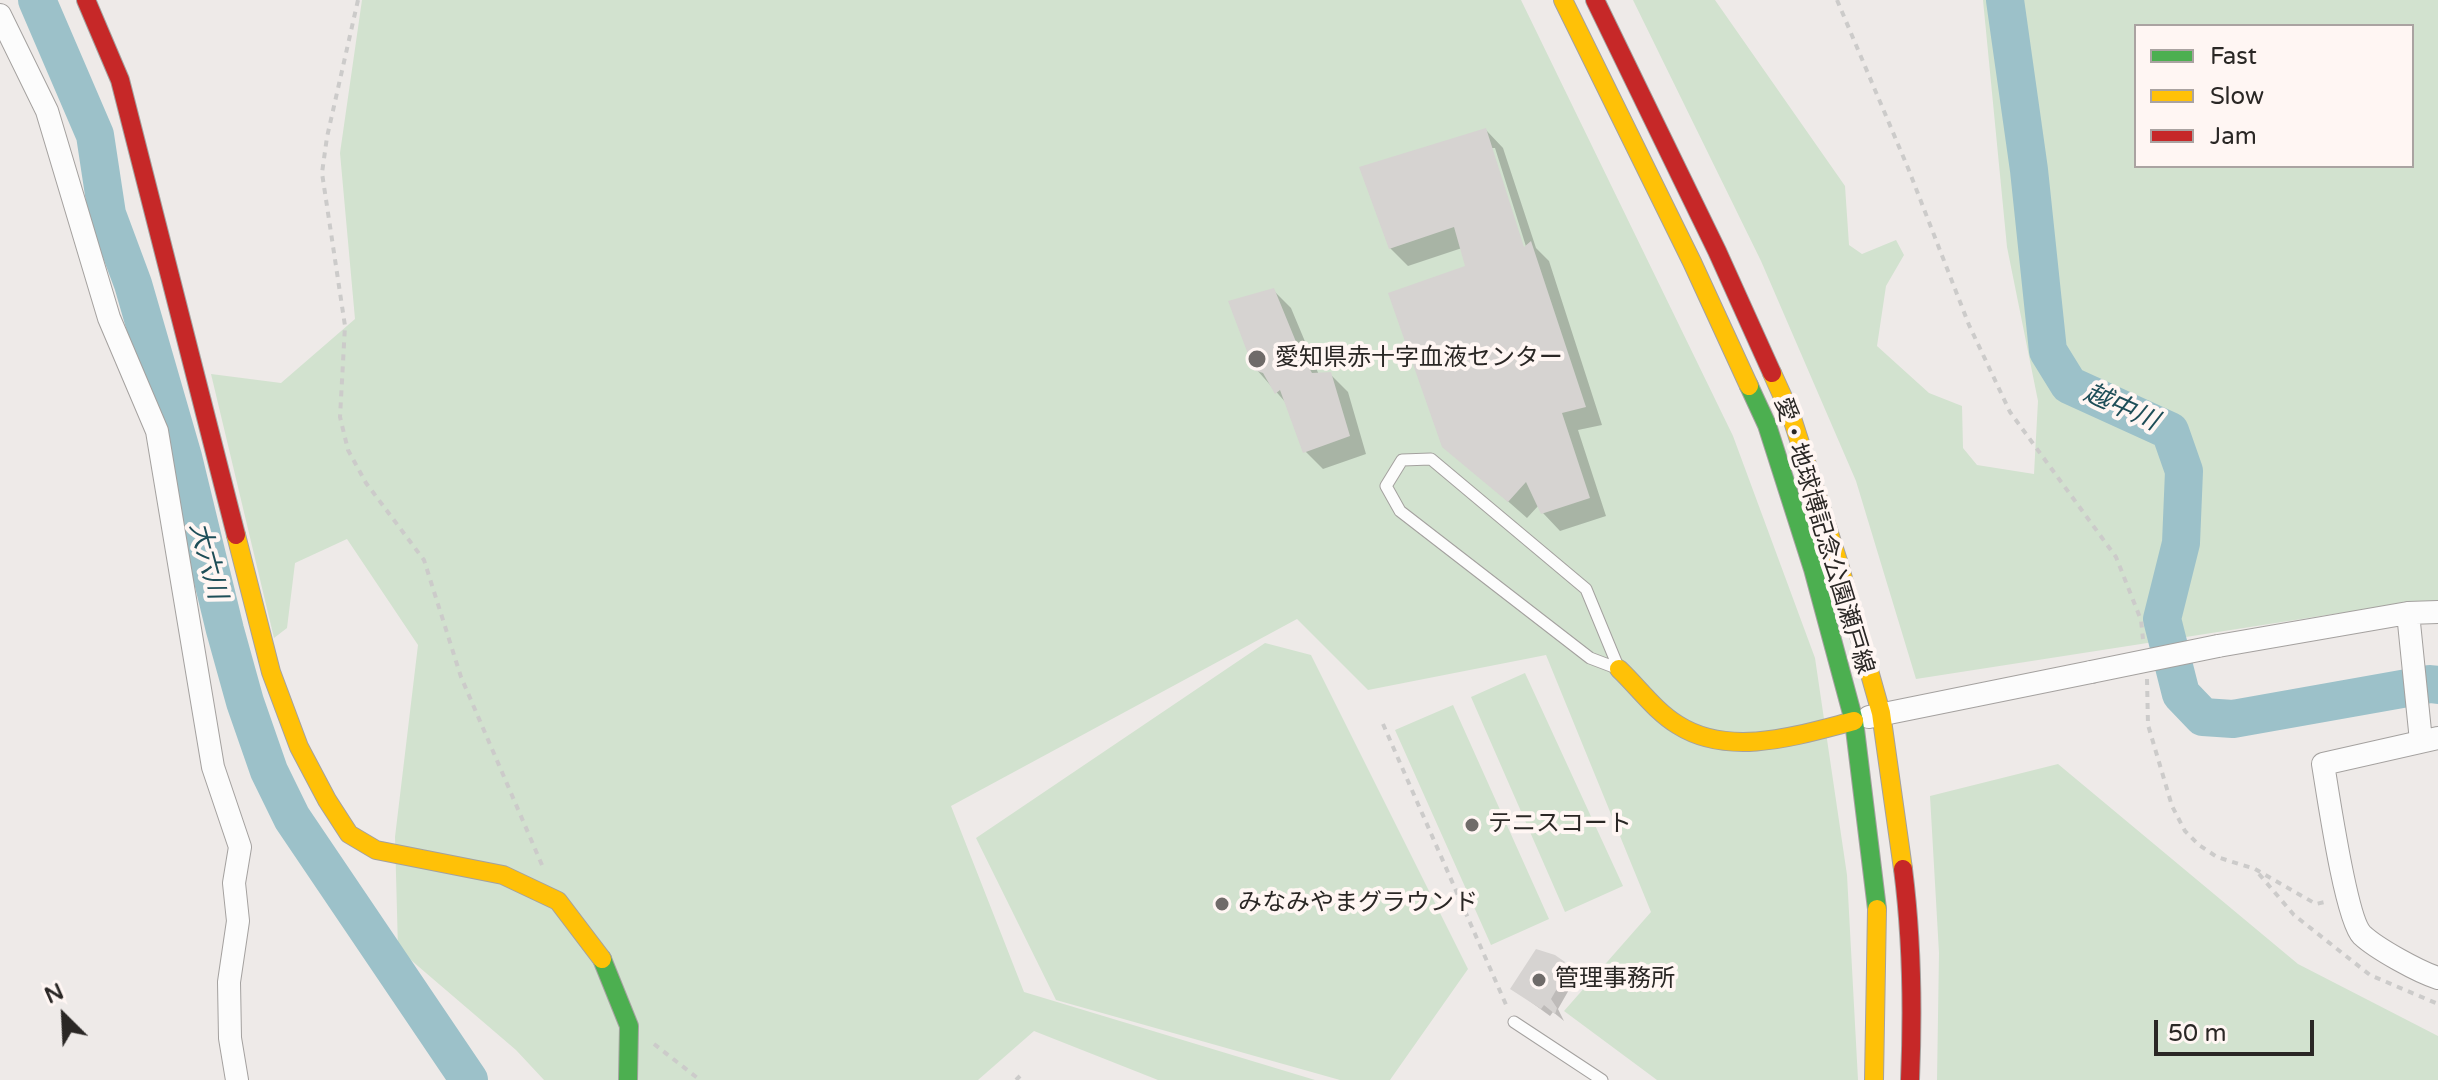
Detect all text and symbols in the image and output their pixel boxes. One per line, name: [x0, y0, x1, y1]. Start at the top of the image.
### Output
legend: [2134, 24, 2414, 168]
text: Fast: [2210, 42, 2257, 71]
text: Slow: [2210, 82, 2264, 111]
text: Jam: [2210, 122, 2257, 151]
place label: 愛知県赤十字血液センター: [1275, 345, 1563, 373]
marker: 愛知県赤十字血液センター: [1246, 348, 1268, 370]
water label: 越中川: [2079, 378, 2163, 438]
street label: 愛・地球博記念公園瀬戸線: [1767, 394, 1879, 678]
water label: 大六川: [182, 519, 232, 603]
place label: テニスコート: [1488, 811, 1632, 839]
marker: テニスコート: [1463, 816, 1481, 834]
place label: みなみやまグラウンド: [1238, 890, 1478, 918]
marker: みなみやまグラウンド: [1213, 895, 1231, 913]
place label: 管理事務所: [1555, 966, 1675, 994]
marker: 管理事務所: [1530, 971, 1548, 989]
north arrow: [24, 976, 104, 1056]
text: N: [41, 979, 68, 1010]
scale bar: [2158, 1004, 2318, 1054]
text: 50 m: [2168, 1019, 2226, 1048]

